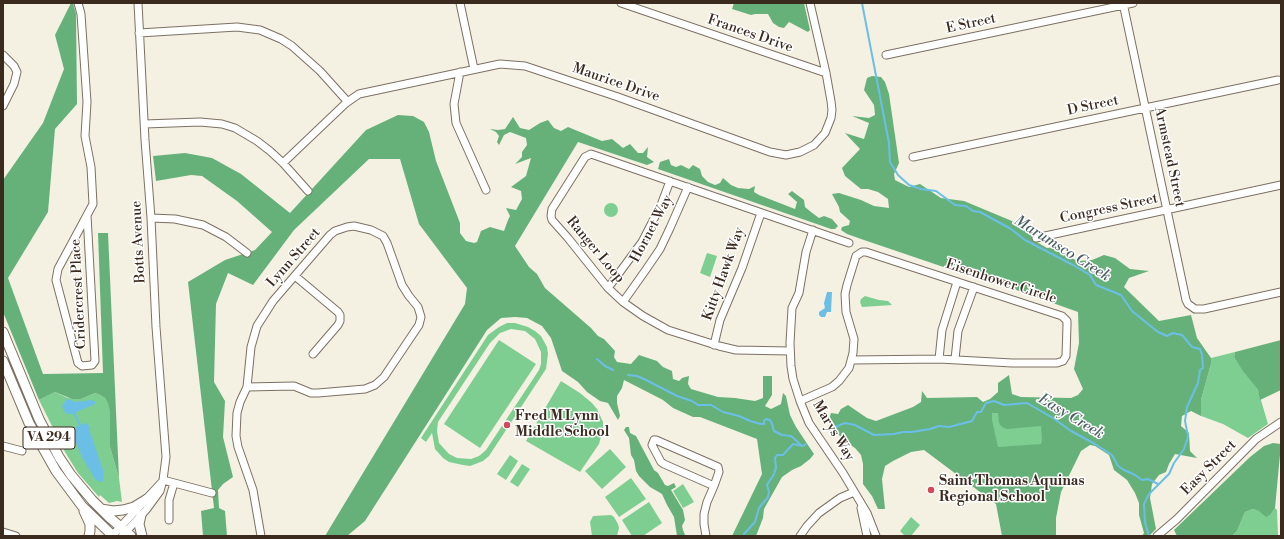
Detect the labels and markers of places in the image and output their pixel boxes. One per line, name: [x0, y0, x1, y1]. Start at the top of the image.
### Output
place label: Fred M Lynn Middle School: [515, 409, 609, 442]
marker: Fred M Lynn Middle School: [502, 420, 512, 430]
place label: Saint Thomas Aquinas Regional School: [939, 474, 1084, 506]
marker: Saint Thomas Aquinas Regional School: [926, 485, 936, 495]

